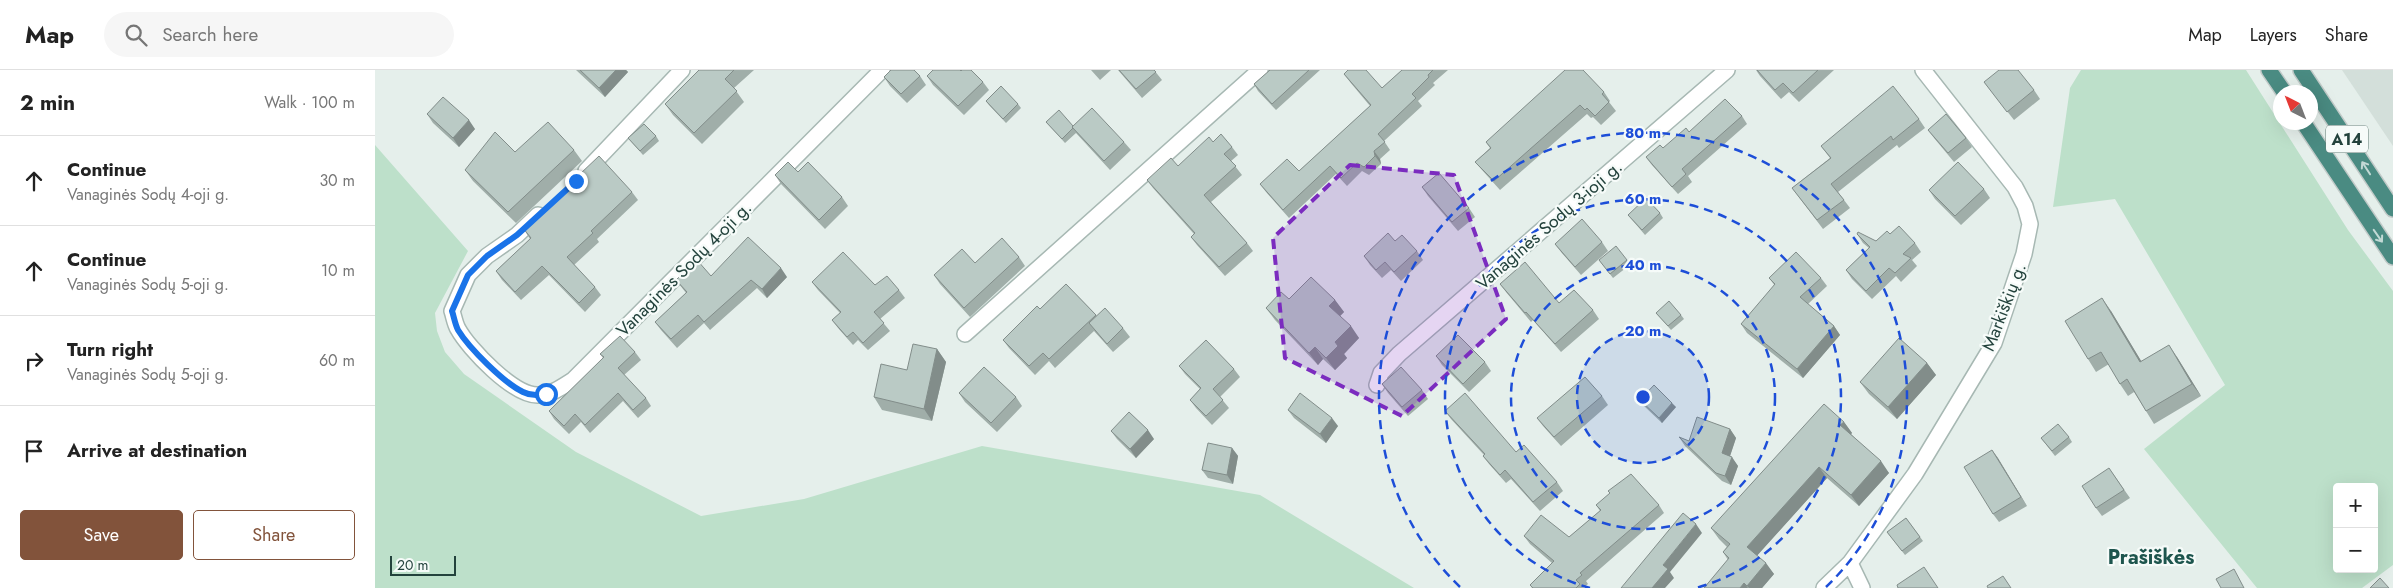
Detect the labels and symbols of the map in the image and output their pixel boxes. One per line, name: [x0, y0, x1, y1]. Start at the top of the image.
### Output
north arrow: [2273, 85, 2318, 130]
text: 80 m: [1625, 122, 1661, 144]
road number: A14: [2326, 126, 2368, 152]
street label: Vanaginės Sodų 3-ioji g.: [1470, 154, 1628, 296]
one-way arrow: [2361, 162, 2371, 176]
route end: [565, 170, 588, 193]
text: 60 m: [1625, 188, 1661, 210]
street label: Vanaginės Sodų 4-oji g.: [610, 195, 758, 343]
one-way arrow: [2373, 229, 2383, 243]
text: 40 m: [1624, 254, 1662, 276]
street label: Markiškių g.: [1975, 259, 2033, 355]
text: 20 m: [1625, 320, 1661, 342]
route start: [535, 383, 558, 406]
centre of rings: [1634, 388, 1652, 406]
district label: Prašiškės: [2108, 543, 2194, 572]
scale bar: [390, 553, 456, 576]

